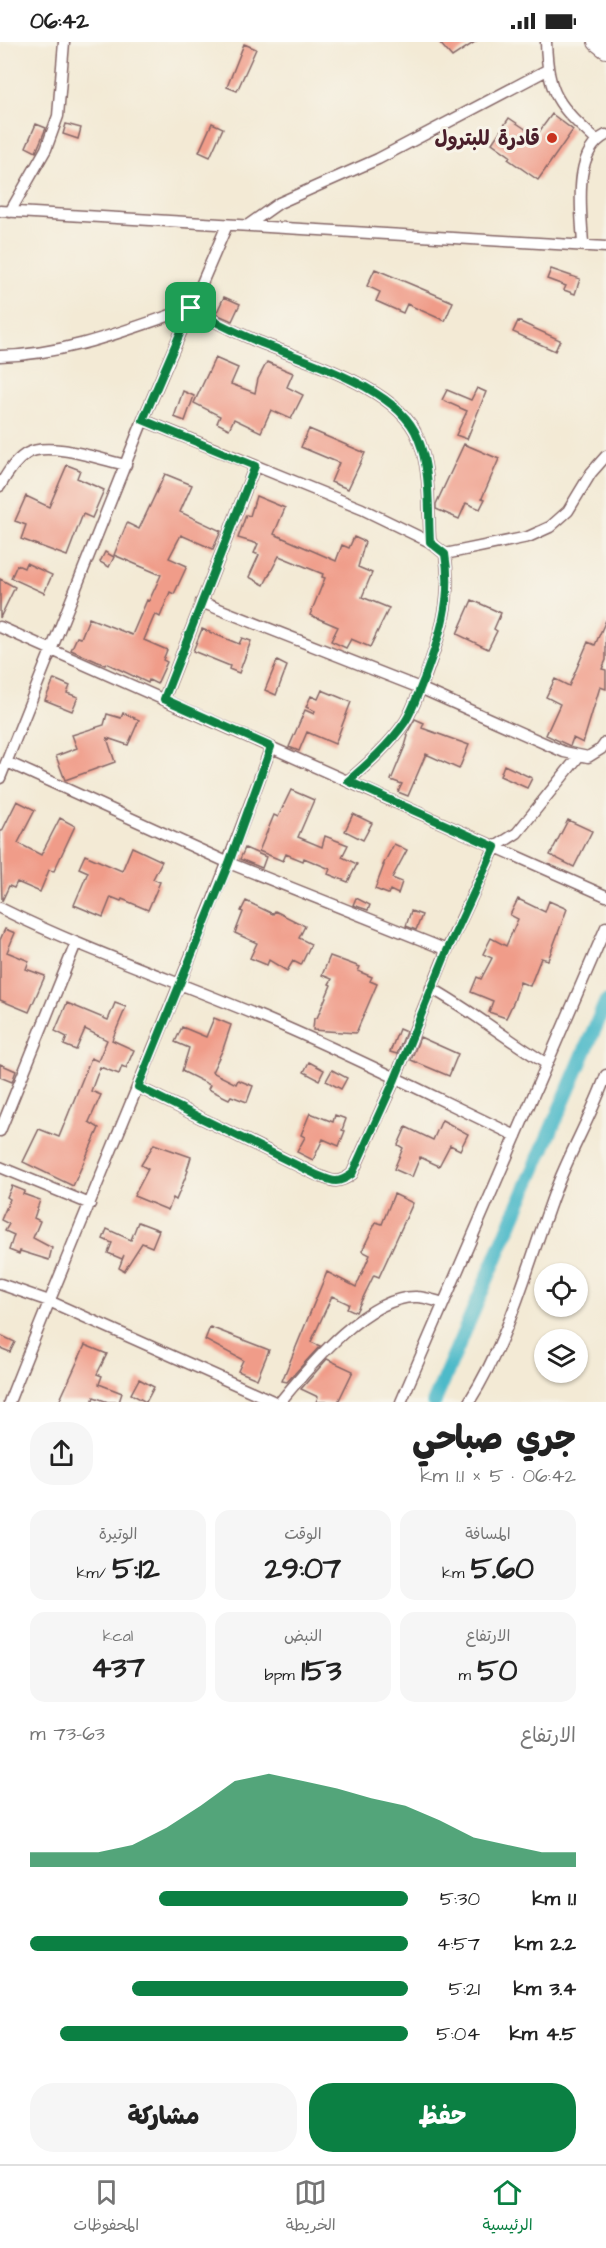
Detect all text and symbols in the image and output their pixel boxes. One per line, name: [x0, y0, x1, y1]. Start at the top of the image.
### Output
text: 06:42: [30, 6, 89, 37]
place label: قادرة للبترول: [434, 125, 540, 153]
marker: قادرة للبترول: [545, 131, 559, 145]
pin: [165, 282, 216, 333]
icon: arrive: [174, 291, 207, 324]
map controls: [534, 1263, 588, 1383]
button: locate: [534, 1263, 588, 1317]
button: layers: [534, 1329, 588, 1383]
text: جري صباحي: [412, 1416, 576, 1462]
button: share: [30, 1422, 93, 1485]
text: 06:42 · 5 × 1.1 km: [420, 1462, 576, 1490]
text: الوتيرة: [99, 1523, 137, 1545]
text: الوقت: [284, 1523, 322, 1545]
text: المسافة: [465, 1523, 511, 1545]
text: 5:12: [112, 1548, 160, 1590]
text: 29:07: [265, 1548, 341, 1590]
text: 5.60: [471, 1548, 534, 1590]
text: /km: [76, 1562, 112, 1584]
text: km: [442, 1562, 471, 1584]
text: kcal: [103, 1625, 133, 1647]
text: النبض: [284, 1625, 322, 1647]
text: الارتفاع: [466, 1625, 510, 1647]
text: 437: [91, 1647, 145, 1689]
text: 153: [301, 1650, 342, 1692]
text: 50: [477, 1650, 518, 1692]
text: bpm: [264, 1664, 301, 1686]
text: m: [458, 1664, 477, 1686]
text: 63–73 m: [30, 1720, 105, 1748]
text: الارتفاع: [520, 1722, 576, 1750]
text: 5:30: [440, 1885, 480, 1913]
text: 1.1 km: [532, 1885, 576, 1913]
text: 4:57: [437, 1930, 480, 1958]
text: 2.2 km: [514, 1930, 576, 1958]
text: 5:21: [448, 1975, 480, 2003]
text: 3.4 km: [514, 1975, 576, 2003]
text: 5:04: [436, 2020, 480, 2048]
text: 4.5 km: [510, 2020, 576, 2048]
button: مشاركة: [30, 2083, 297, 2152]
button: حفظ: [309, 2083, 576, 2152]
tab: المحفوظات: [73, 2176, 139, 2239]
tab: الخريطة: [286, 2176, 336, 2239]
tab: الرئيسية: [482, 2176, 533, 2239]

